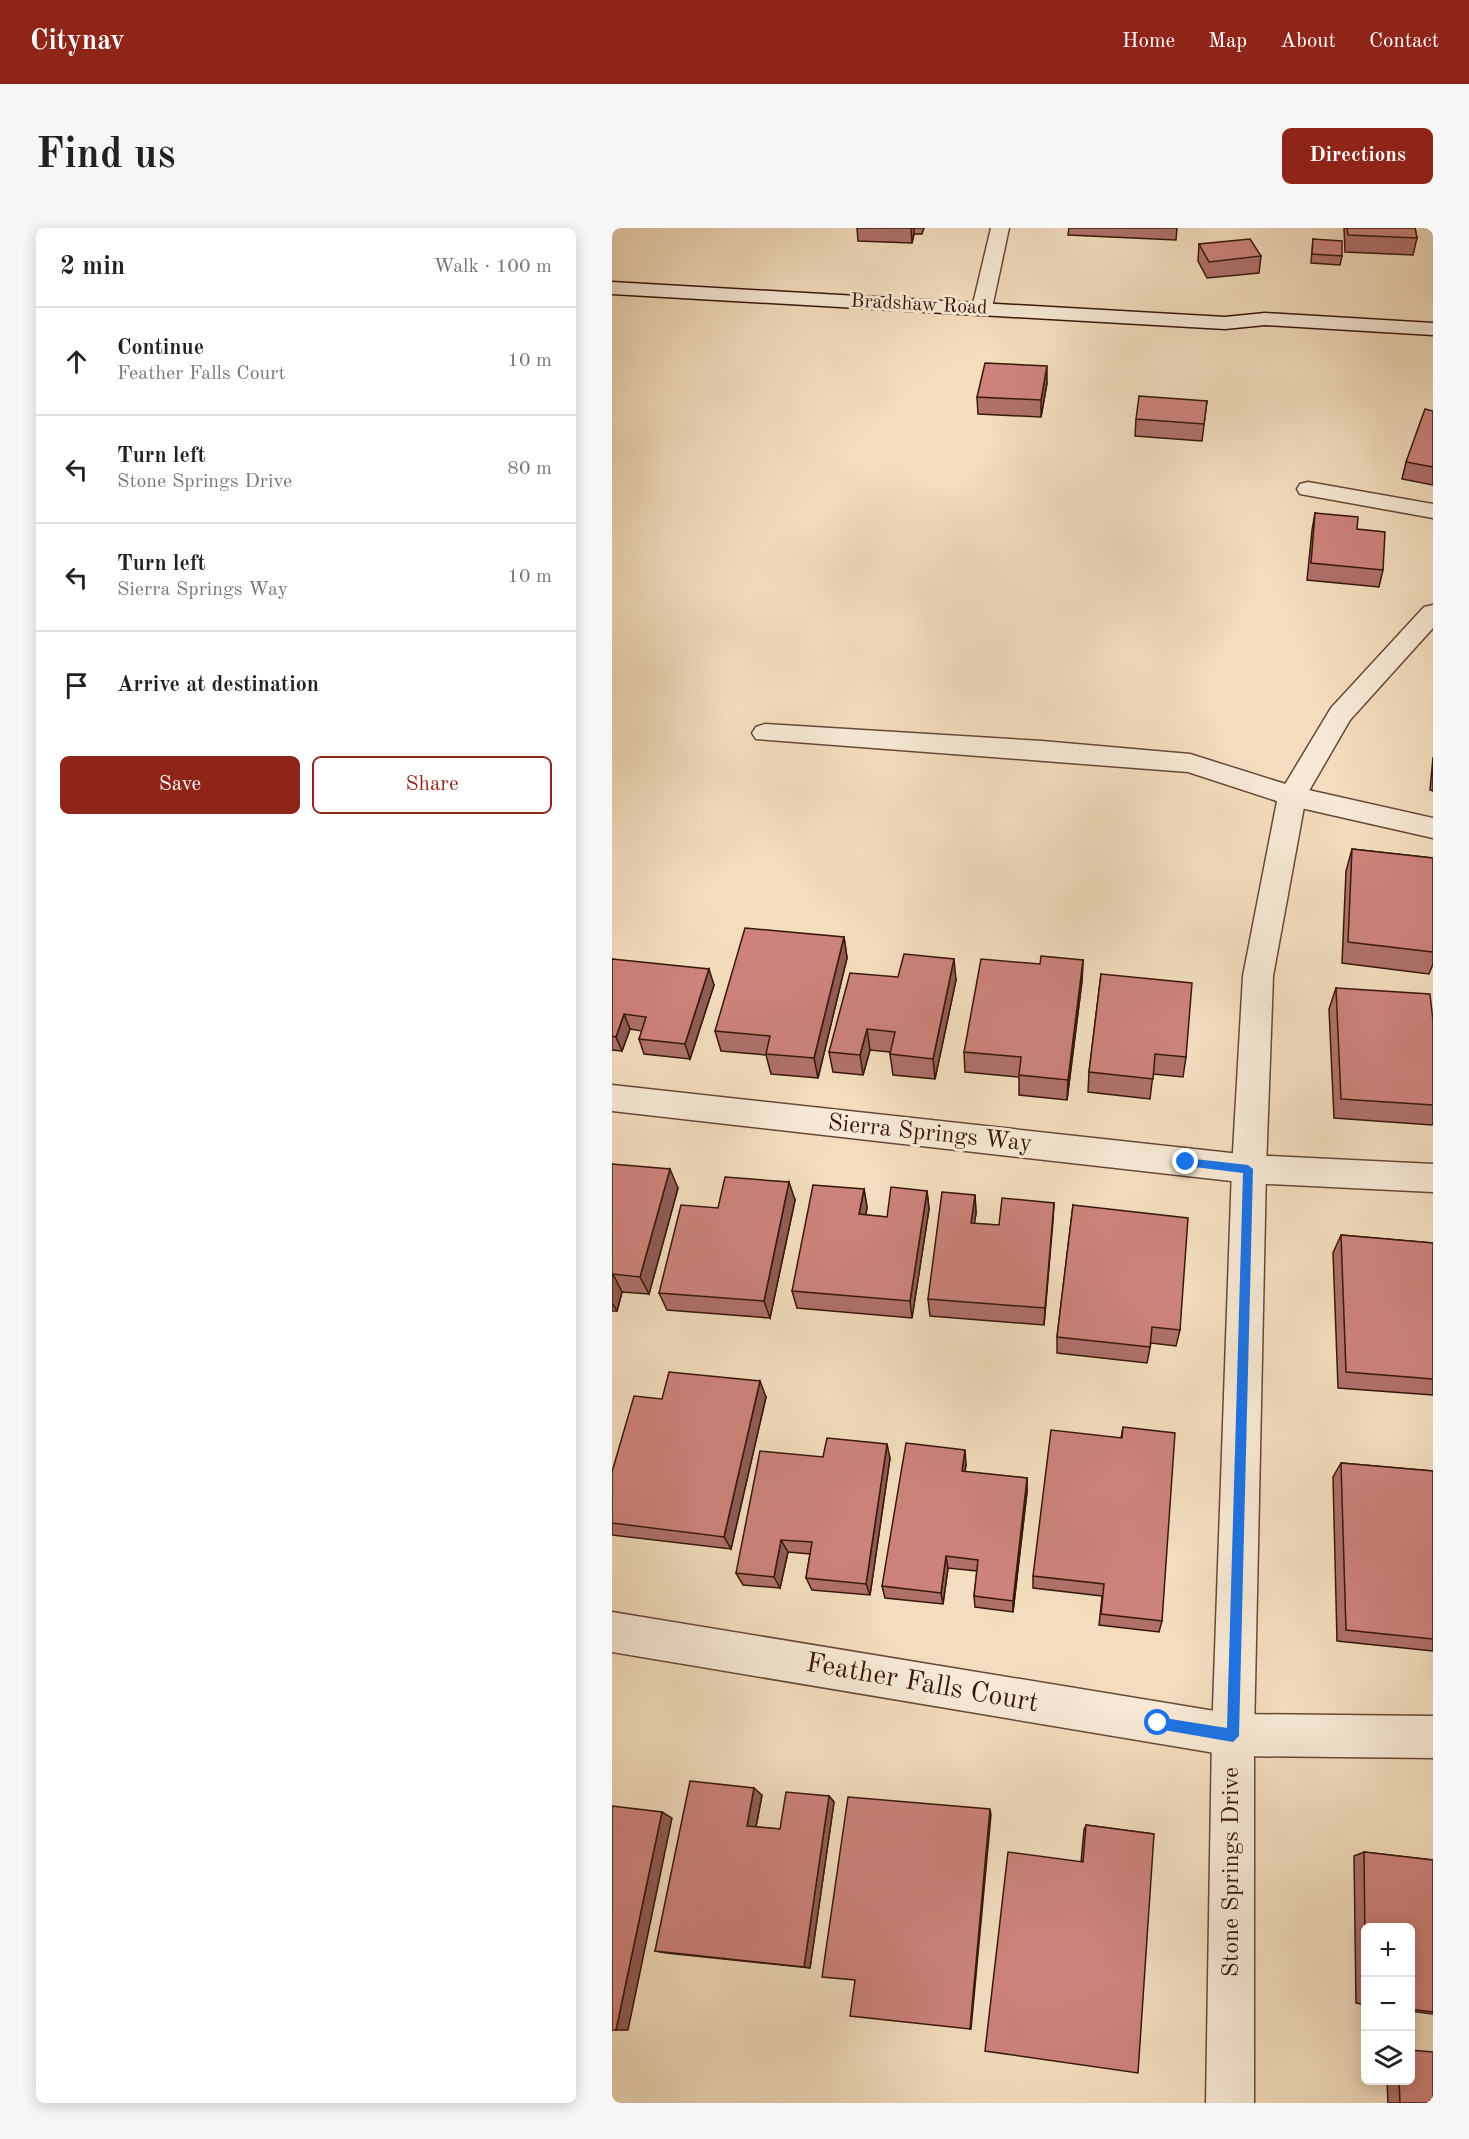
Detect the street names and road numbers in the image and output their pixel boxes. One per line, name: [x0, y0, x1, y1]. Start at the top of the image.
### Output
street label: Bradshaw Road: [850, 291, 988, 319]
street label: Sierra Springs Way: [827, 1111, 1034, 1157]
street label: Feather Falls Court: [803, 1650, 1041, 1718]
street label: Stone Springs Drive: [1220, 1767, 1244, 1977]

